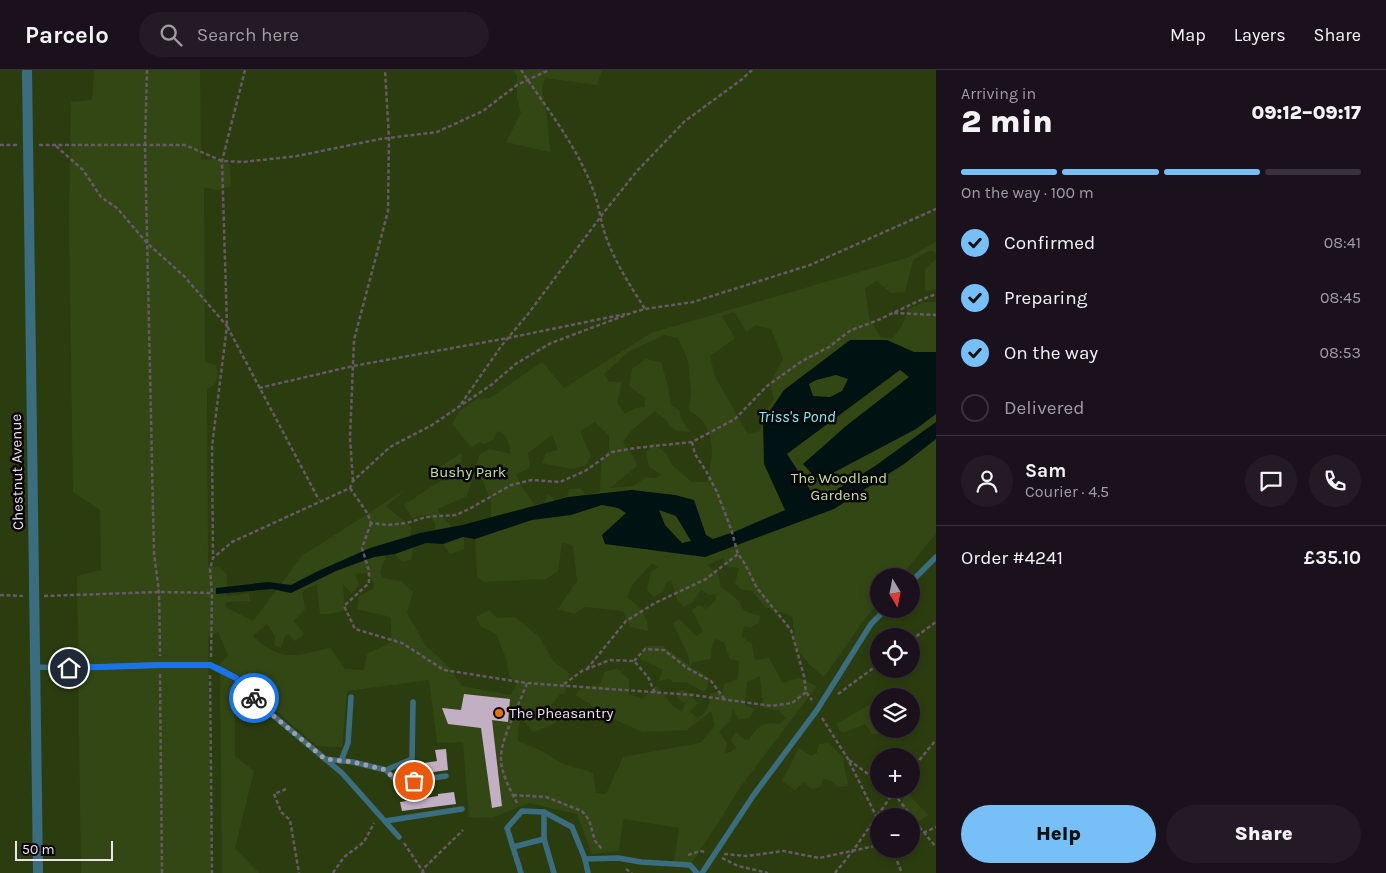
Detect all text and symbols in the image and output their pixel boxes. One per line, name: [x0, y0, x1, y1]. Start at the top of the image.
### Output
search box: [139, 12, 489, 57]
text: Parcelo: [25, 21, 109, 49]
icon: search: [157, 21, 185, 49]
text: Search here: [197, 24, 299, 46]
text: Map: [1170, 24, 1206, 46]
text: Layers: [1234, 24, 1286, 46]
text: Share: [1314, 24, 1361, 46]
text: Arriving in: [961, 84, 1036, 103]
text: 09:12–09:17: [1252, 102, 1361, 124]
text: 2 min: [961, 103, 1053, 140]
text: On the way · 100 m: [961, 183, 1094, 202]
icon: check: [961, 229, 989, 257]
text: Confirmed: [1004, 232, 1095, 254]
text: 08:41: [1324, 233, 1361, 252]
icon: check: [961, 284, 989, 312]
text: Preparing: [1004, 287, 1087, 309]
text: 08:45: [1320, 288, 1361, 307]
icon: check: [961, 339, 989, 367]
text: On the way: [1004, 342, 1098, 364]
text: 08:53: [1320, 343, 1361, 362]
text: Delivered: [1004, 397, 1084, 419]
water label: Triss's Pond: [758, 407, 836, 426]
street label: Chestnut Avenue: [7, 414, 27, 530]
button: person: [961, 455, 1013, 507]
button: chat: [1245, 455, 1297, 507]
button: phone: [1309, 455, 1361, 507]
text: Sam: [1025, 460, 1066, 482]
park label: Bushy Park: [430, 463, 506, 481]
park label: The Woodland Gardens: [791, 469, 887, 504]
text: Courier · 4.5: [1025, 482, 1109, 501]
text: Order #4241: [961, 547, 1063, 569]
text: £35.10: [1304, 547, 1361, 569]
north arrow: [870, 568, 920, 618]
map controls: [870, 568, 920, 858]
button: locate: [870, 628, 920, 678]
pin: [48, 647, 90, 689]
icon: home: [55, 654, 83, 682]
courier: [229, 673, 279, 723]
icon: bike: [240, 684, 268, 712]
button: layers: [870, 688, 920, 738]
place label: The Pheasantry: [509, 704, 613, 722]
marker: The Pheasantry: [493, 707, 505, 719]
button: +: [870, 748, 920, 798]
pin: [393, 760, 435, 802]
icon: bag: [400, 767, 428, 795]
button: Help: [961, 805, 1156, 863]
button: Share: [1166, 805, 1361, 863]
button: −: [870, 808, 920, 858]
scale bar: [15, 838, 112, 861]
text: 50 m: [22, 841, 55, 858]

